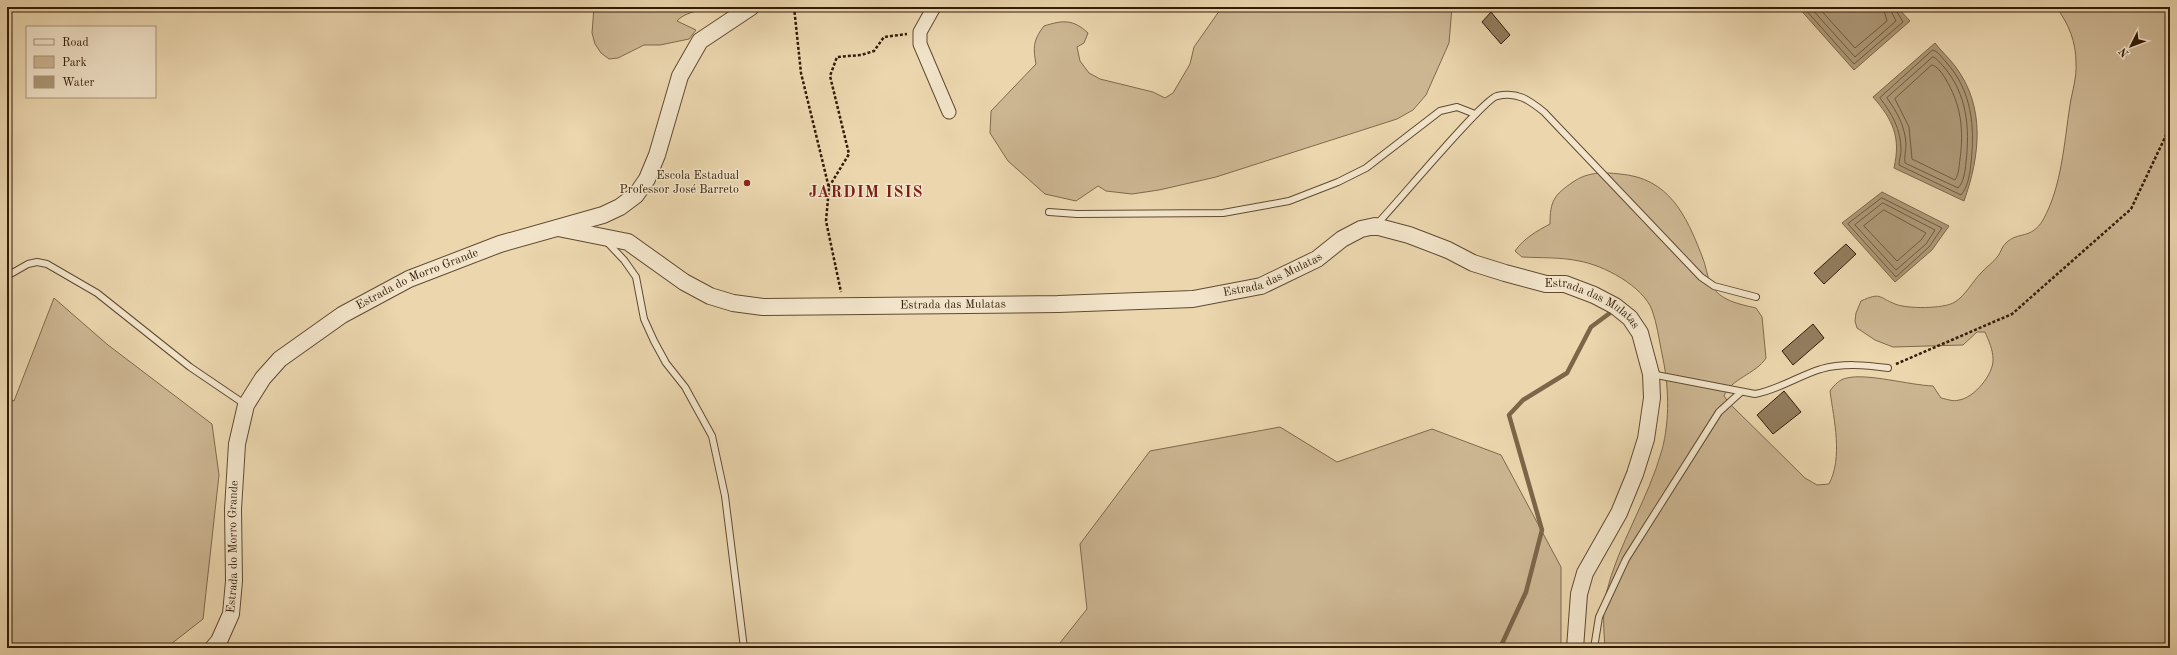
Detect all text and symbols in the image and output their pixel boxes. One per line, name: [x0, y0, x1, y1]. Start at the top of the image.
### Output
legend: [26, 26, 156, 98]
north arrow: [2111, 26, 2151, 66]
text: Road: [62, 37, 89, 49]
text: N: [2117, 44, 2132, 58]
text: Park: [62, 57, 87, 69]
text: Water: [62, 77, 95, 89]
place label: Escola Estadual Professor José Barreto: [620, 170, 739, 196]
marker: Escola Estadual Professor José Barreto: [742, 178, 752, 188]
district label: JARDIM ISIS: [809, 185, 923, 201]
street label: Estrada do Morro Grande: [354, 247, 480, 312]
street label: Estrada das Mulatas: [1222, 251, 1325, 299]
street label: Estrada das Mulatas: [1545, 278, 1641, 331]
street label: Estrada das Mulatas: [900, 299, 1006, 312]
street label: Estrada do Morro Grande: [225, 480, 241, 614]

